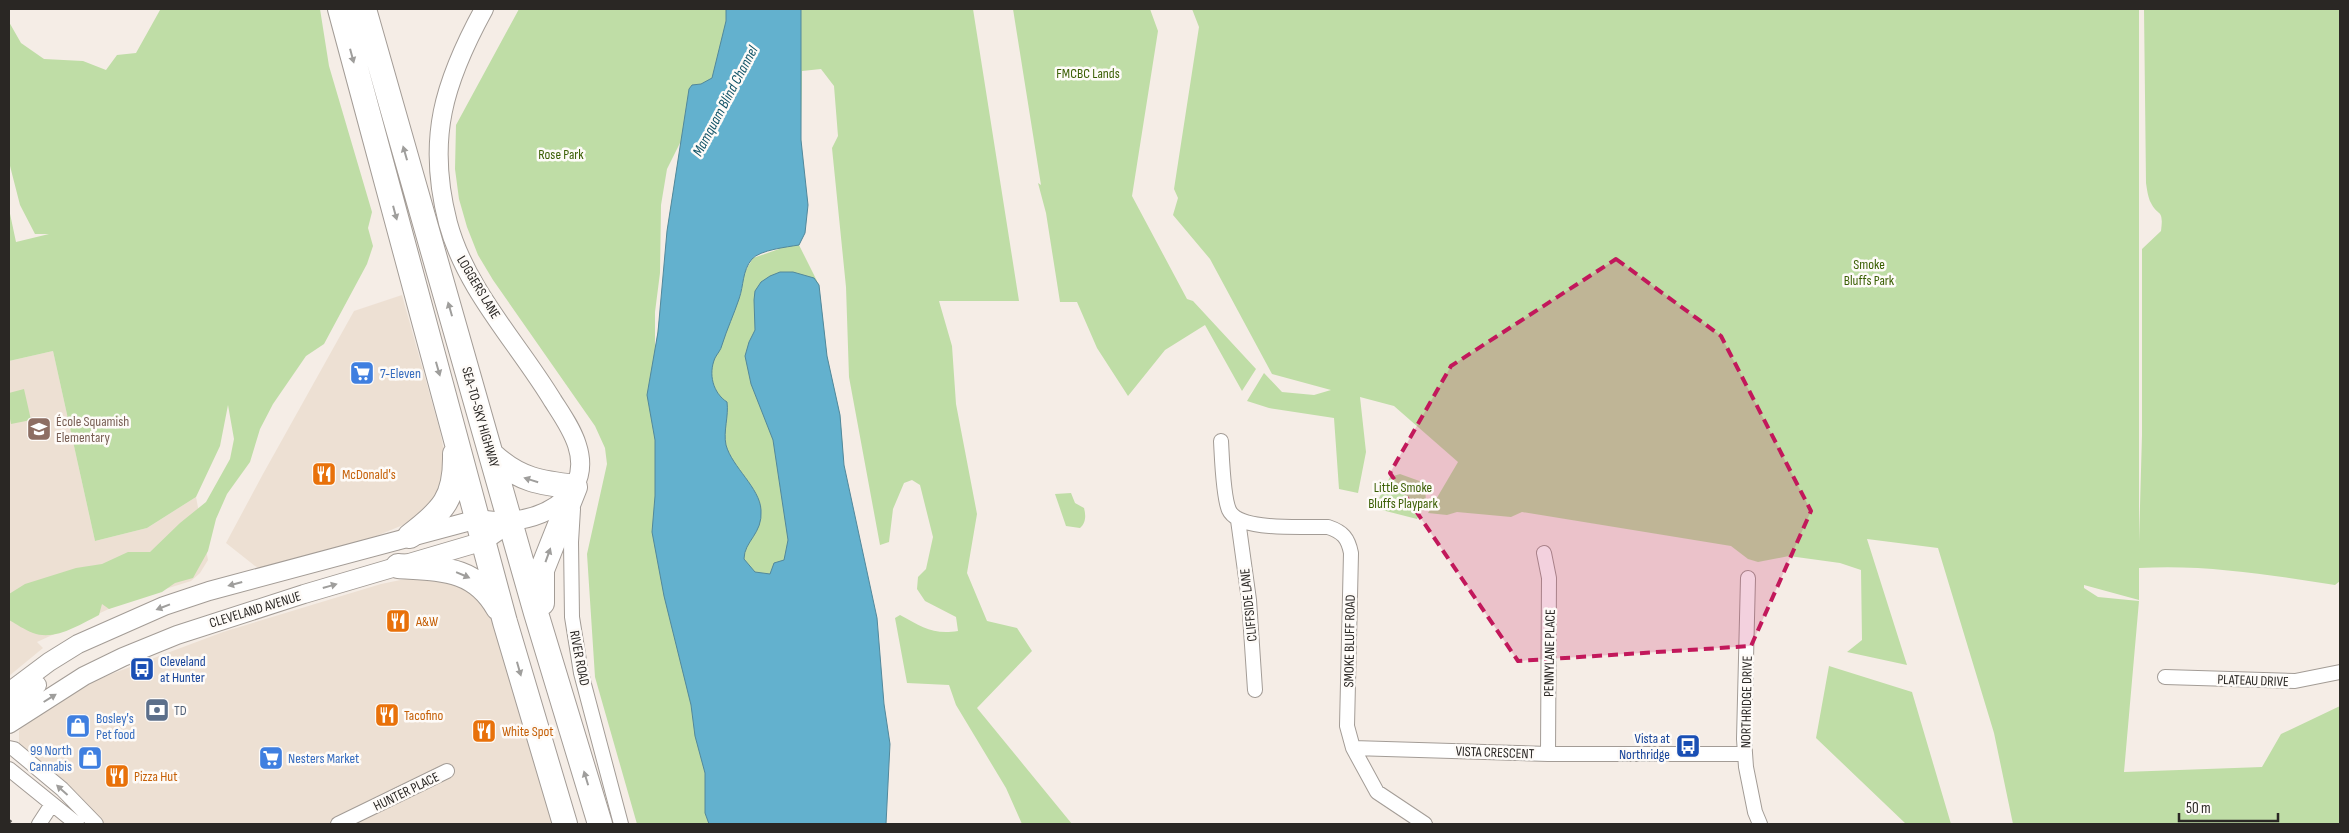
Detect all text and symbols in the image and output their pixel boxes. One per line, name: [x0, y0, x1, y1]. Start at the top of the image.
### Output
water label: Mamquam Blind Channel: [688, 42, 763, 160]
one-way arrow: [349, 48, 357, 63]
park label: FMCBC Lands: [1056, 65, 1120, 82]
one-way arrow: [400, 145, 408, 160]
park label: Rose Park: [538, 146, 584, 163]
one-way arrow: [391, 205, 399, 220]
street label: LOGGERS LANE: [453, 253, 504, 322]
park label: Smoke Bluffs Park: [1844, 256, 1895, 289]
one-way arrow: [445, 301, 453, 316]
supermarket icon: 7-Eleven: [349, 360, 375, 386]
one-way arrow: [434, 362, 442, 377]
place label: 7-Eleven: [380, 365, 421, 382]
street label: SEA-TO-SKY HIGHWAY: [458, 365, 503, 469]
place label: École Squamish Elementary: [56, 413, 129, 446]
school or university icon: École Squamish Elementary: [26, 416, 52, 442]
restaurant icon: McDonald's: [311, 461, 337, 487]
place label: McDonald's: [342, 466, 396, 483]
one-way arrow: [523, 475, 538, 483]
park label: Little Smoke Bluffs Playpark: [1368, 479, 1438, 512]
one-way arrow: [544, 547, 552, 562]
street label: CLIFFSIDE LANE: [1236, 567, 1261, 642]
one-way arrow: [456, 572, 470, 580]
one-way arrow: [227, 581, 242, 589]
one-way arrow: [322, 581, 337, 589]
street label: CLEVELAND AVENUE: [207, 587, 303, 631]
street label: SMOKE BLUFF ROAD: [1340, 594, 1359, 688]
one-way arrow: [155, 603, 170, 611]
restaurant icon: A&W: [385, 608, 411, 634]
street label: PENNYLANE PLACE: [1540, 609, 1559, 697]
place label: A&W: [415, 613, 438, 630]
street label: RIVER ROAD: [566, 629, 593, 687]
place label: Cleveland at Hunter: [160, 653, 206, 686]
street label: NORTHRIDGE DRIVE: [1737, 655, 1756, 748]
bus stop icon: Cleveland at Hunter: [129, 656, 155, 682]
one-way arrow: [516, 661, 524, 676]
street label: PLATEAU DRIVE: [2217, 671, 2289, 690]
one-way arrow: [43, 693, 57, 702]
bank icon: TD: [144, 697, 170, 723]
place label: TD: [174, 702, 187, 719]
restaurant icon: Tacofino: [374, 702, 400, 728]
place label: Tacofino: [404, 707, 444, 724]
place label: Bosley's Pet food: [96, 710, 135, 743]
shop icon: Bosley's Pet food: [65, 713, 91, 739]
restaurant icon: White Spot: [471, 718, 497, 744]
place label: White Spot: [502, 723, 554, 740]
place label: Vista at Northridge: [1619, 730, 1670, 763]
bus stop icon: Vista at Northridge: [1675, 733, 1701, 759]
place label: 99 North Cannabis: [29, 742, 72, 775]
street label: VISTA CRESCENT: [1455, 743, 1535, 762]
shop icon: 99 North Cannabis: [77, 745, 103, 771]
supermarket icon: Nesters Market: [258, 745, 284, 771]
place label: Nesters Market: [288, 750, 359, 767]
restaurant icon: Pizza Hut: [104, 763, 130, 789]
place label: Pizza Hut: [134, 768, 177, 785]
street label: HUNTER PLACE: [371, 768, 442, 815]
one-way arrow: [581, 770, 589, 785]
one-way arrow: [56, 784, 68, 796]
scale bar: [2179, 790, 2278, 822]
text: 50 m: [2186, 799, 2211, 818]

